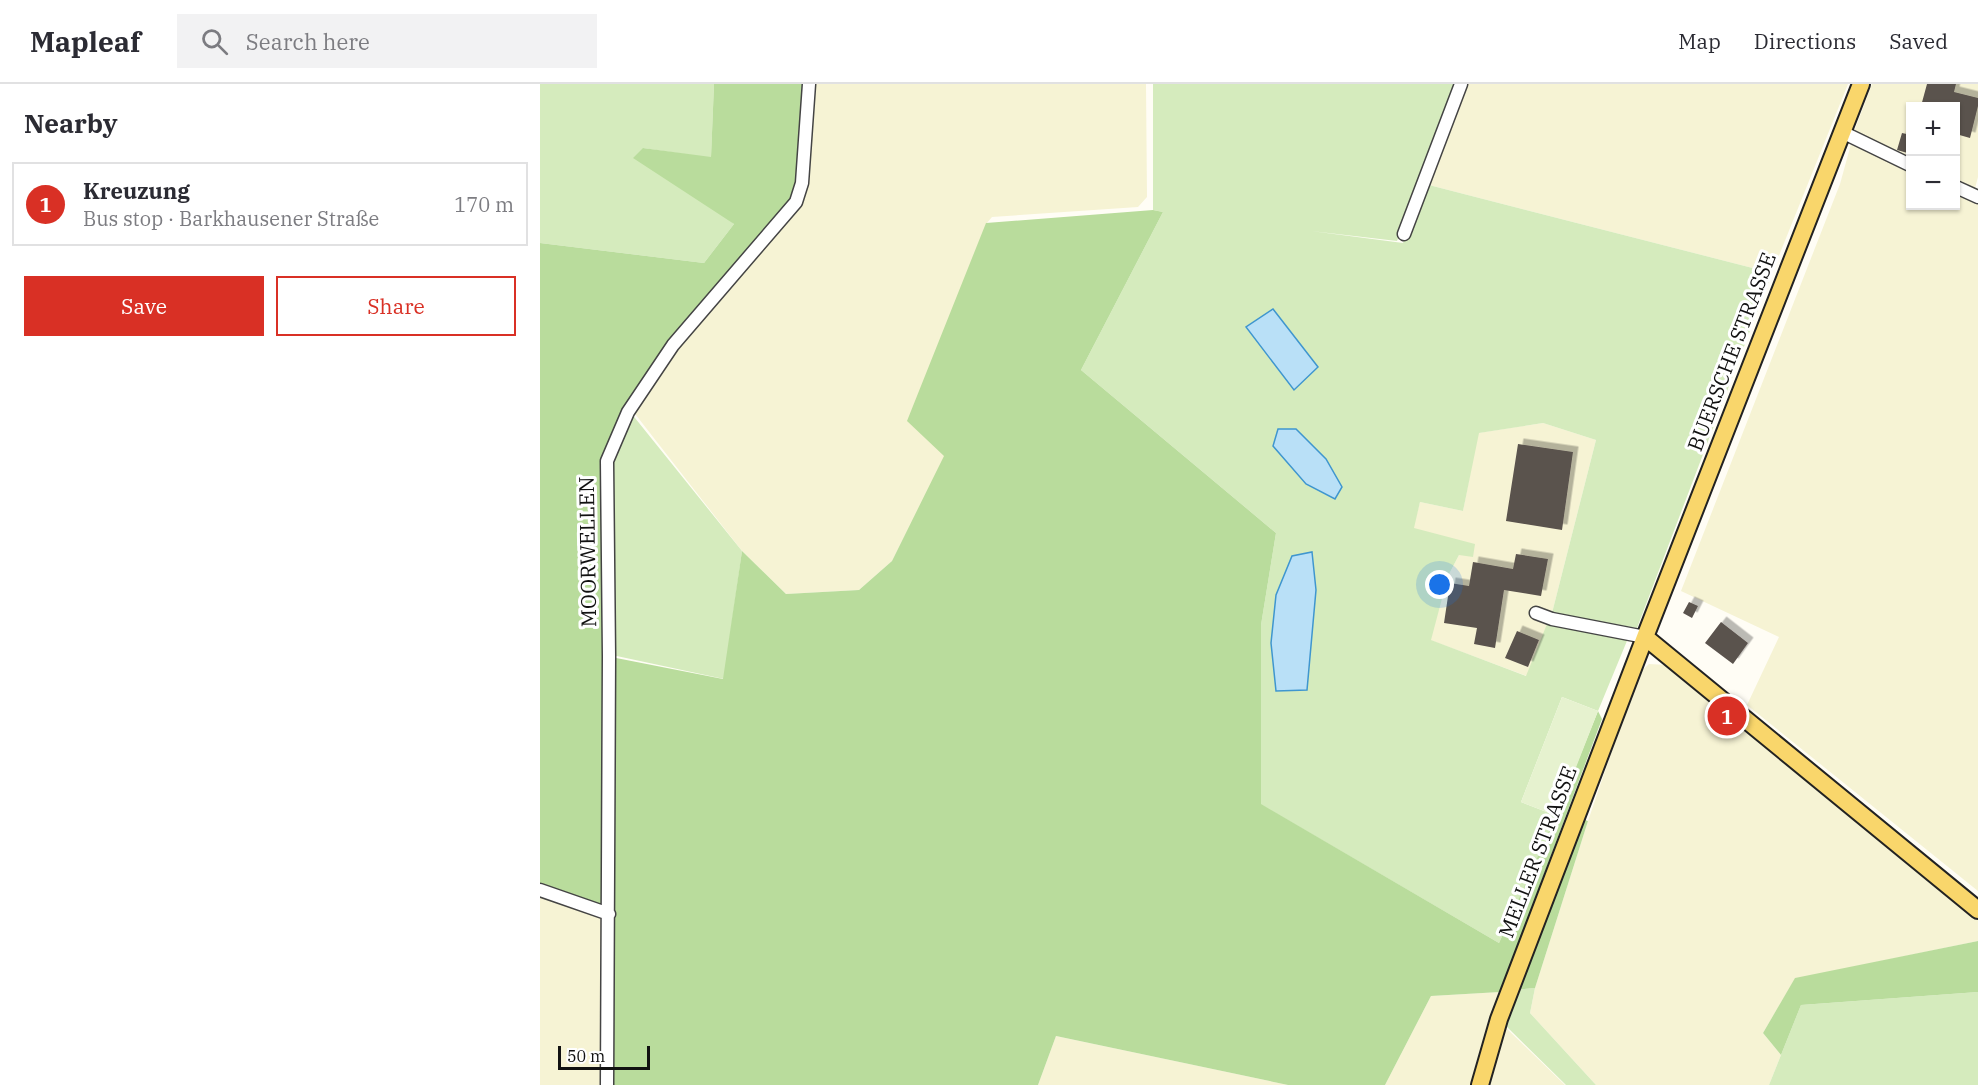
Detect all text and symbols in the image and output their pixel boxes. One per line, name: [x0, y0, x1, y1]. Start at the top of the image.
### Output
search box: [177, 14, 597, 68]
text: Mapleaf: [30, 23, 141, 60]
icon: search: [198, 25, 231, 58]
text: Search here: [246, 27, 370, 56]
text: Map: [1678, 27, 1721, 55]
text: Directions: [1754, 27, 1856, 55]
text: Saved: [1889, 27, 1948, 55]
map controls: [1906, 102, 1960, 210]
button: +: [1906, 102, 1960, 156]
text: Nearby: [24, 106, 118, 140]
button: −: [1906, 156, 1960, 210]
text: Kreuzung: [83, 176, 190, 205]
text: 1: [40, 191, 52, 218]
text: 170 m: [454, 191, 514, 218]
text: Bus stop · Barkhausener Straße: [83, 205, 379, 232]
street label: BUERSCHE STRASSE: [1680, 248, 1782, 455]
button: Save: [24, 276, 264, 336]
button: Share: [276, 276, 516, 336]
street label: MOORWELLEN: [572, 476, 602, 628]
your location: [1425, 570, 1454, 599]
pin: 1: [1708, 694, 1746, 738]
street label: MELLER STRASSE: [1491, 762, 1583, 941]
scale bar: [558, 1043, 650, 1070]
text: 50 m: [567, 1046, 605, 1066]

